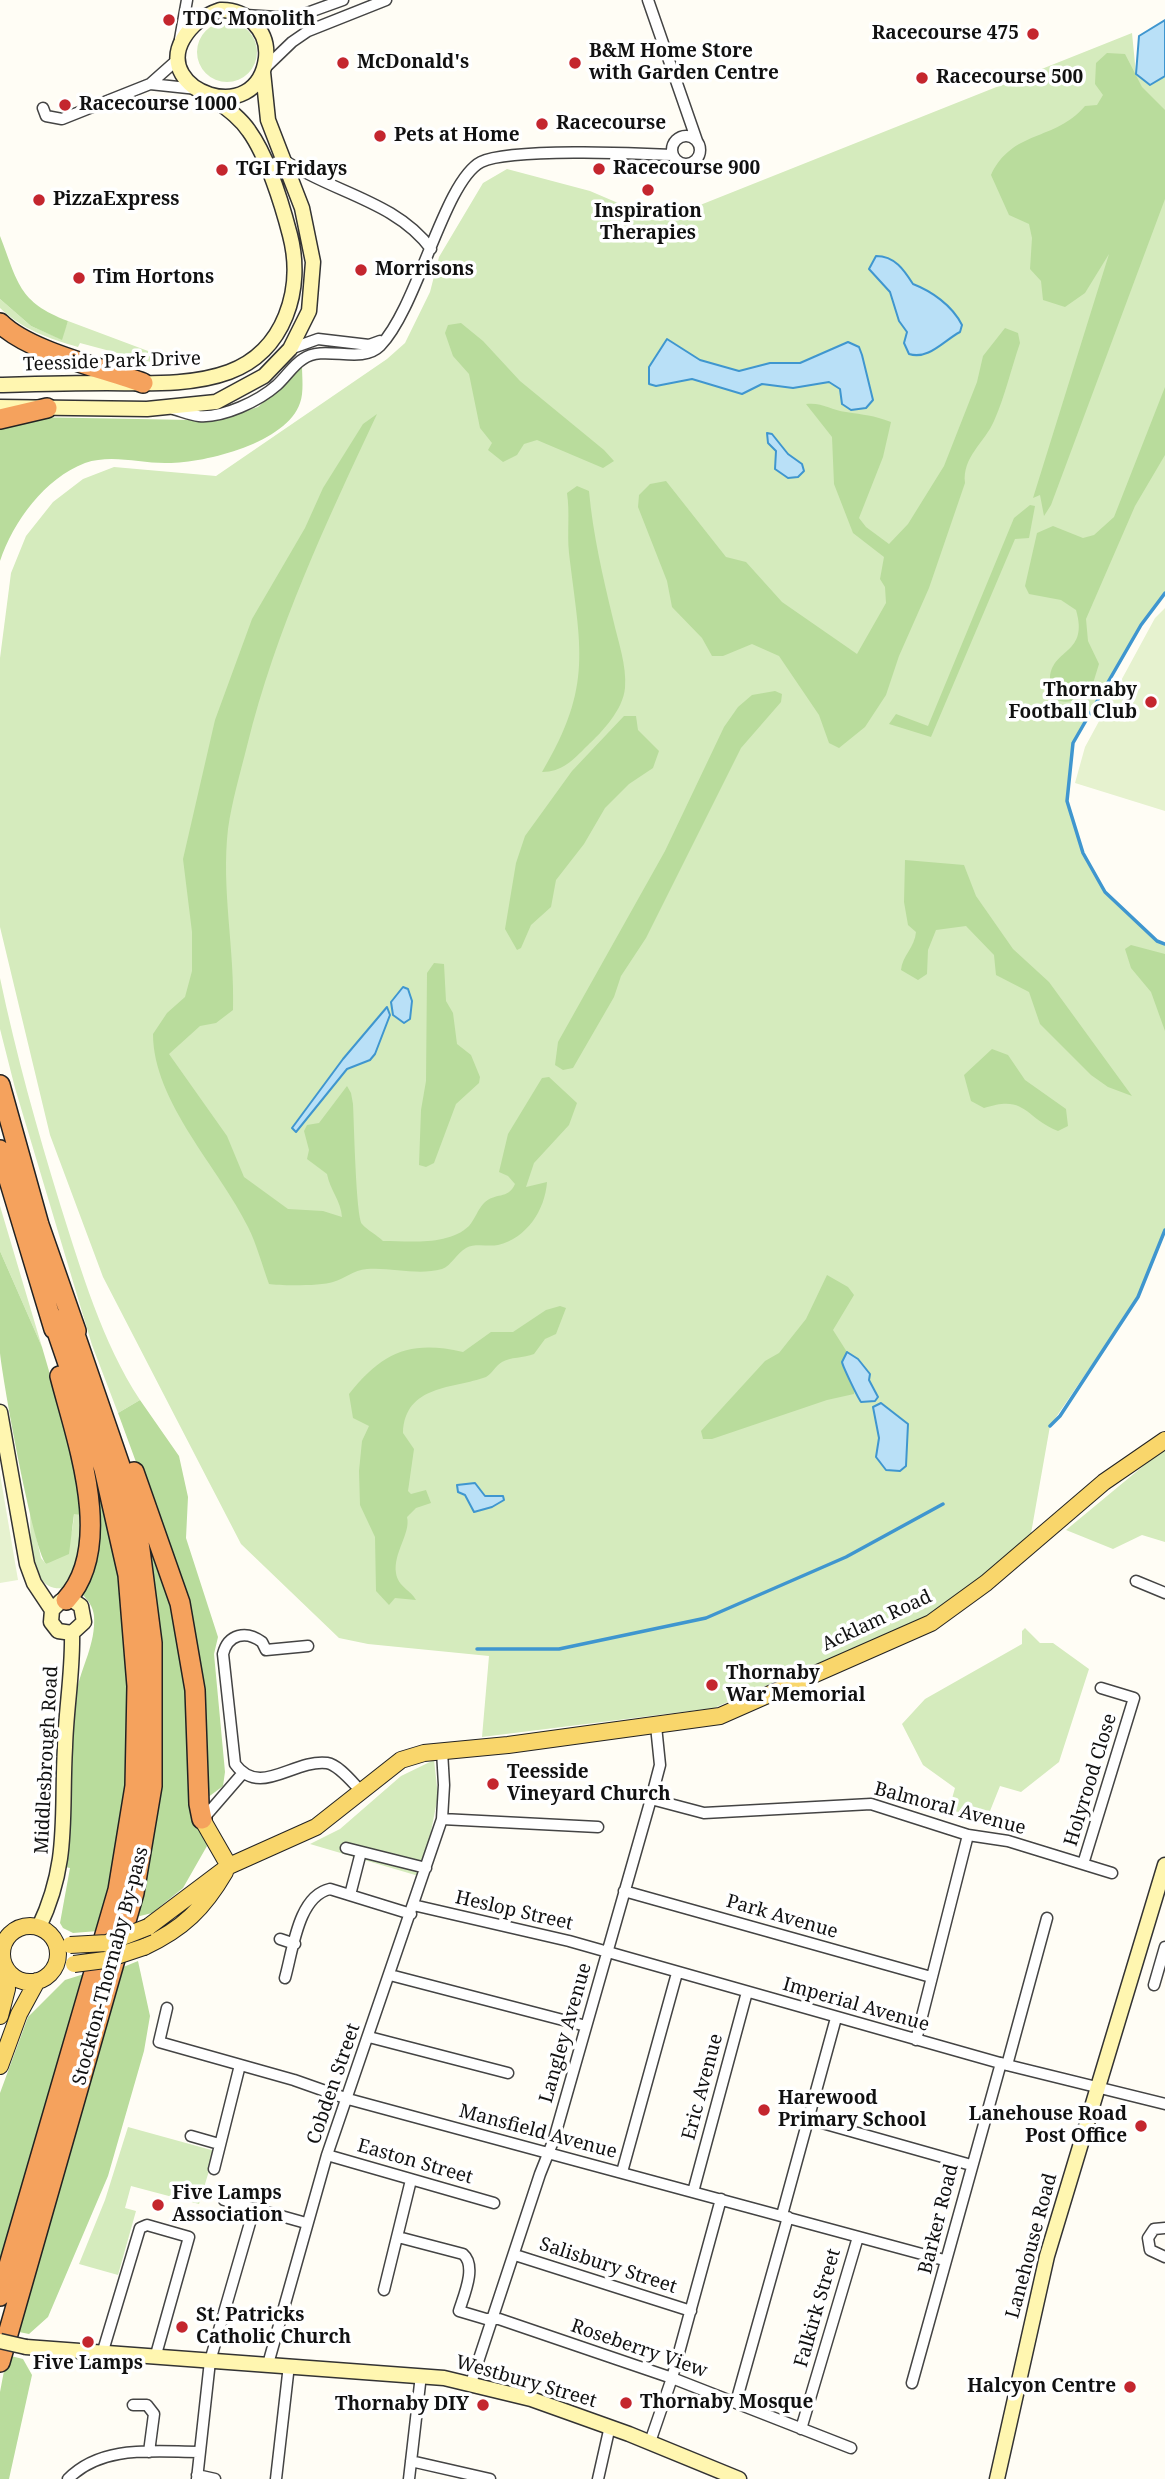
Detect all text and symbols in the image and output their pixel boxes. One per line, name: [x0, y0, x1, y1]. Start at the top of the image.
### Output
place label: TDC Monolith: [183, 9, 315, 31]
marker: TDC Monolith: [161, 12, 177, 28]
place label: Racecourse 475: [872, 23, 1019, 45]
marker: Racecourse 475: [1025, 26, 1041, 42]
place label: B&M Home Store with Garden Centre: [589, 41, 779, 85]
place label: McDonald's: [357, 52, 469, 74]
marker: McDonald's: [335, 55, 351, 71]
marker: B&M Home Store with Garden Centre: [567, 55, 583, 71]
place label: Racecourse 500: [936, 67, 1083, 89]
marker: Racecourse 500: [914, 70, 930, 86]
place label: Racecourse 1000: [79, 94, 237, 116]
marker: Racecourse 1000: [57, 97, 73, 113]
place label: Racecourse: [556, 113, 666, 135]
marker: Racecourse: [534, 116, 550, 132]
place label: Pets at Home: [394, 125, 520, 147]
marker: Pets at Home: [372, 128, 388, 144]
place label: Racecourse 900: [613, 158, 760, 180]
place label: TGI Fridays: [236, 159, 347, 181]
marker: Racecourse 900: [591, 161, 607, 177]
marker: TGI Fridays: [214, 162, 230, 178]
marker: Inspiration Therapies: [640, 182, 656, 198]
place label: PizzaExpress: [53, 189, 179, 211]
marker: PizzaExpress: [31, 192, 47, 208]
place label: Inspiration Therapies: [594, 201, 702, 245]
place label: Morrisons: [375, 259, 474, 281]
marker: Morrisons: [353, 262, 369, 278]
place label: Tim Hortons: [93, 267, 214, 289]
marker: Tim Hortons: [71, 270, 87, 286]
street label: Teesside Park Drive: [23, 347, 201, 377]
place label: Thornaby Football Club: [1008, 680, 1137, 724]
marker: Thornaby Football Club: [1143, 694, 1159, 710]
street label: Acklam Road: [818, 1586, 936, 1656]
place label: Thornaby War Memorial: [726, 1663, 865, 1707]
street label: Middlesbrough Road: [31, 1665, 63, 1855]
marker: Thornaby War Memorial: [704, 1677, 720, 1693]
street label: Holyrood Close: [1060, 1711, 1122, 1849]
place label: Teesside Vineyard Church: [507, 1762, 671, 1806]
marker: Teesside Vineyard Church: [485, 1776, 501, 1792]
street label: Balmoral Avenue: [872, 1778, 1028, 1840]
street label: Stockton-Thornaby By-pass: [68, 1844, 154, 2088]
street label: Heslop Street: [453, 1886, 575, 1936]
street label: Park Avenue: [724, 1890, 840, 1944]
street label: Langley Avenue: [535, 1960, 597, 2106]
street label: Imperial Avenue: [780, 1973, 932, 2037]
street label: Cobden Street: [303, 2021, 365, 2147]
street label: Eric Avenue: [678, 2031, 728, 2143]
place label: Harewood Primary School: [778, 2088, 926, 2132]
street label: Mansfield Avenue: [457, 2100, 619, 2164]
marker: Harewood Primary School: [756, 2102, 772, 2118]
place label: Lanehouse Road Post Office: [969, 2104, 1127, 2148]
marker: Lanehouse Road Post Office: [1133, 2118, 1149, 2134]
street label: Easton Street: [355, 2135, 475, 2189]
street label: Barker Road: [914, 2162, 964, 2276]
street label: Lanehouse Road: [1002, 2171, 1062, 2321]
place label: Five Lamps Association: [172, 2183, 283, 2227]
marker: Five Lamps Association: [150, 2197, 166, 2213]
street label: Salisbury Street: [537, 2233, 679, 2299]
street label: Falkirk Street: [790, 2246, 846, 2370]
place label: St. Patricks Catholic Church: [196, 2305, 351, 2349]
street label: Roseberry View: [568, 2315, 710, 2383]
marker: St. Patricks Catholic Church: [174, 2319, 190, 2335]
marker: Five Lamps: [80, 2334, 96, 2350]
street label: Westbury Street: [453, 2351, 599, 2413]
place label: Five Lamps: [33, 2353, 143, 2375]
place label: Halcyon Centre: [967, 2376, 1116, 2398]
marker: Halcyon Centre: [1122, 2379, 1138, 2395]
place label: Thornaby Mosque: [640, 2392, 813, 2414]
place label: Thornaby DIY: [335, 2394, 469, 2416]
marker: Thornaby Mosque: [618, 2395, 634, 2411]
marker: Thornaby DIY: [475, 2397, 491, 2413]

